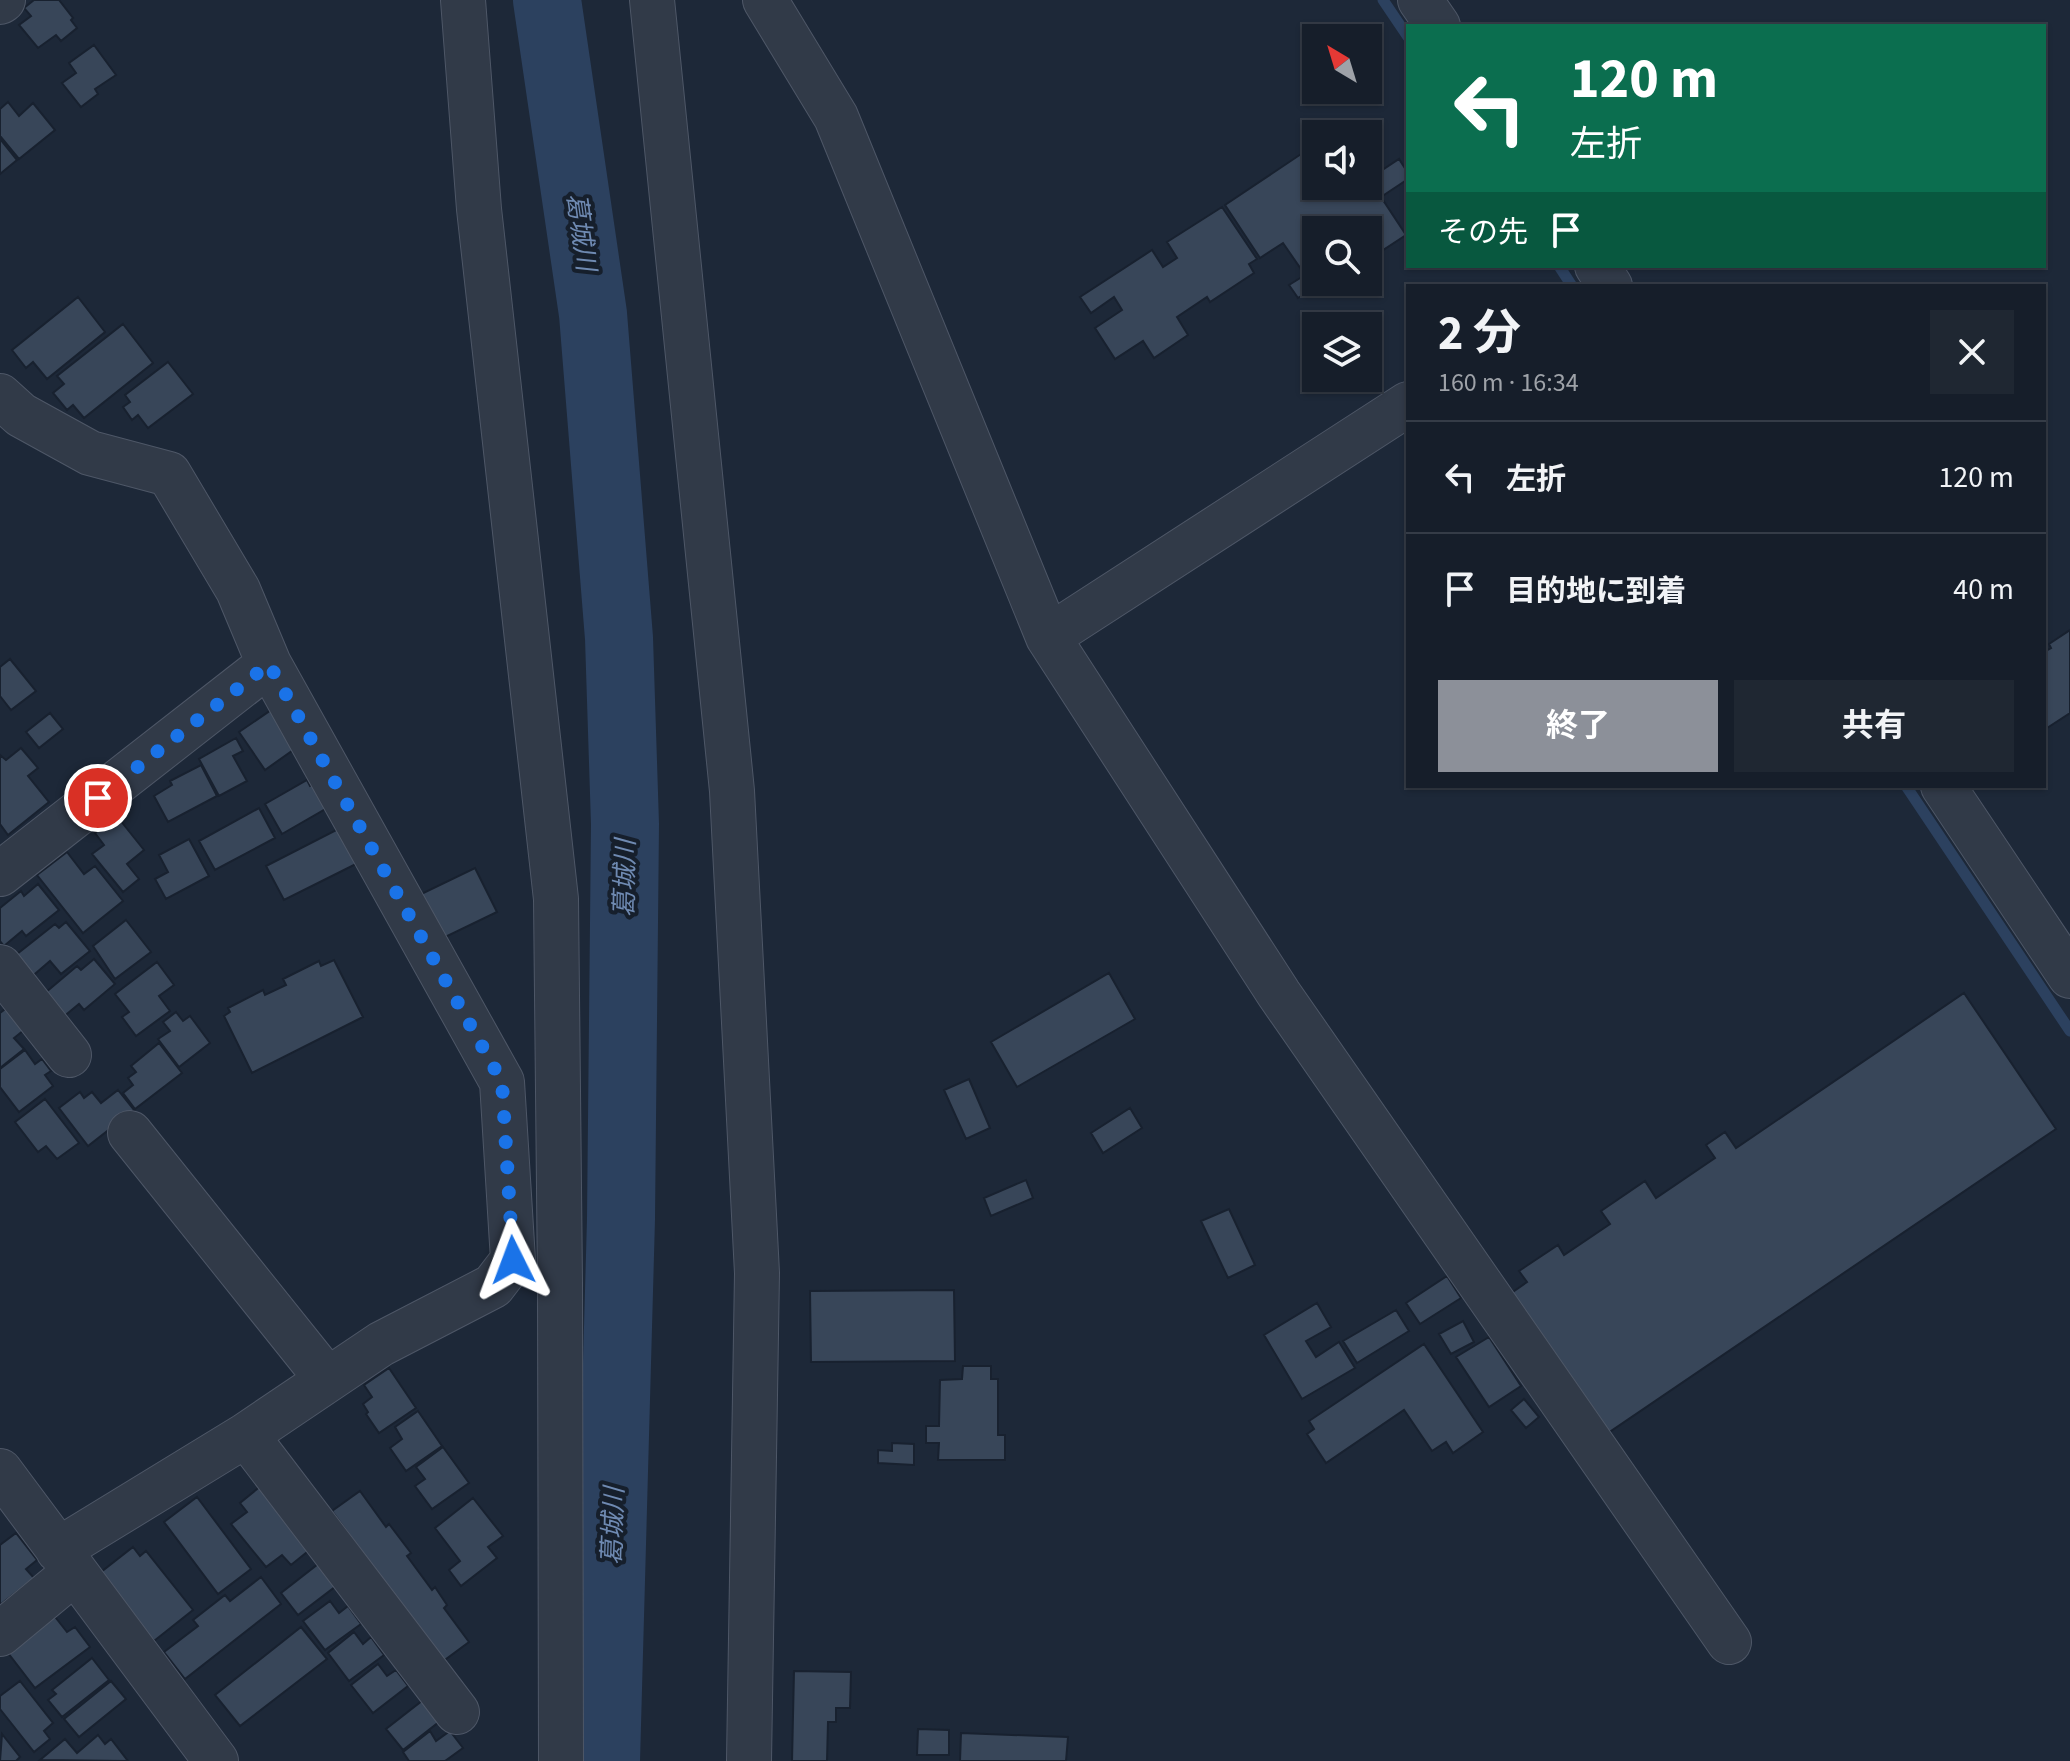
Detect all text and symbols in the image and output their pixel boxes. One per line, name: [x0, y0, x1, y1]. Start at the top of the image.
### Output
north arrow: [1302, 24, 1382, 104]
map controls: [1302, 24, 1382, 392]
text: 120 m: [1570, 40, 1718, 119]
icon: left: [1438, 56, 1542, 160]
text: 左折: [1570, 119, 1642, 170]
button: sound: [1302, 120, 1382, 200]
water label: 葛城川: [557, 191, 605, 276]
icon: arrive: [1544, 208, 1588, 252]
text: その先: [1438, 211, 1528, 254]
button: search: [1302, 216, 1382, 296]
text: 2 分: [1438, 300, 1521, 368]
button: close: [1930, 310, 2014, 394]
button: layers: [1302, 312, 1382, 392]
text: 160 m · 16:34: [1438, 364, 1579, 401]
icon: left: [1438, 455, 1482, 499]
text: 120 m: [1938, 456, 2014, 499]
text: 左折: [1506, 458, 1566, 501]
icon: arrive: [1438, 567, 1482, 611]
text: 40 m: [1953, 568, 2014, 611]
text: 目的地に到着: [1506, 570, 1686, 613]
button: 終了: [1438, 680, 1718, 772]
button: 共有: [1734, 680, 2014, 772]
pin: [64, 764, 132, 832]
icon: arrive: [76, 776, 120, 820]
water label: 葛城川: [606, 836, 644, 917]
position arrow: [471, 1218, 555, 1302]
water label: 葛城川: [593, 1483, 633, 1566]

